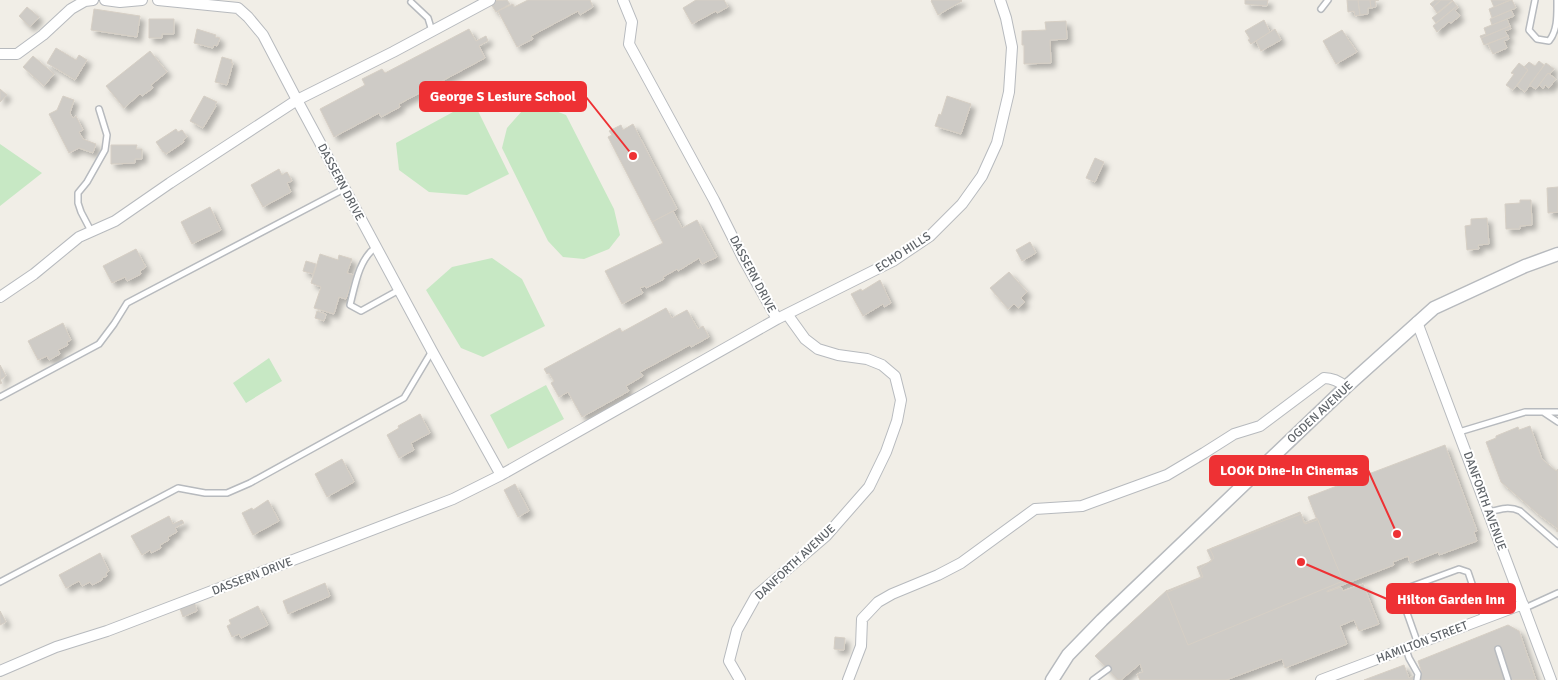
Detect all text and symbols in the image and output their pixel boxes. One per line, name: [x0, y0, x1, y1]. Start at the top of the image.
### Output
callout: George S Lesiure School: [420, 82, 586, 111]
text: George S Lesiure School: [430, 88, 577, 105]
street label: DASSERN DRIVE: [314, 141, 367, 224]
street label: ECHO HILLS: [873, 229, 934, 276]
street label: DASSERN DRIVE: [726, 233, 779, 316]
street label: OGDEN AVENUE: [1284, 378, 1356, 447]
street label: DANFORTH AVENUE: [1460, 450, 1509, 553]
callout: LOOK Dine-In Cinemas: [1210, 456, 1368, 485]
text: LOOK Dine-In Cinemas: [1220, 462, 1358, 479]
street label: DANFORTH AVENUE: [752, 521, 839, 603]
street label: DASSERN DRIVE: [210, 554, 295, 599]
callout: Hilton Garden Inn: [1387, 584, 1515, 613]
text: Hilton Garden Inn: [1397, 591, 1505, 608]
street label: HAMILTON STREET: [1374, 618, 1470, 667]

